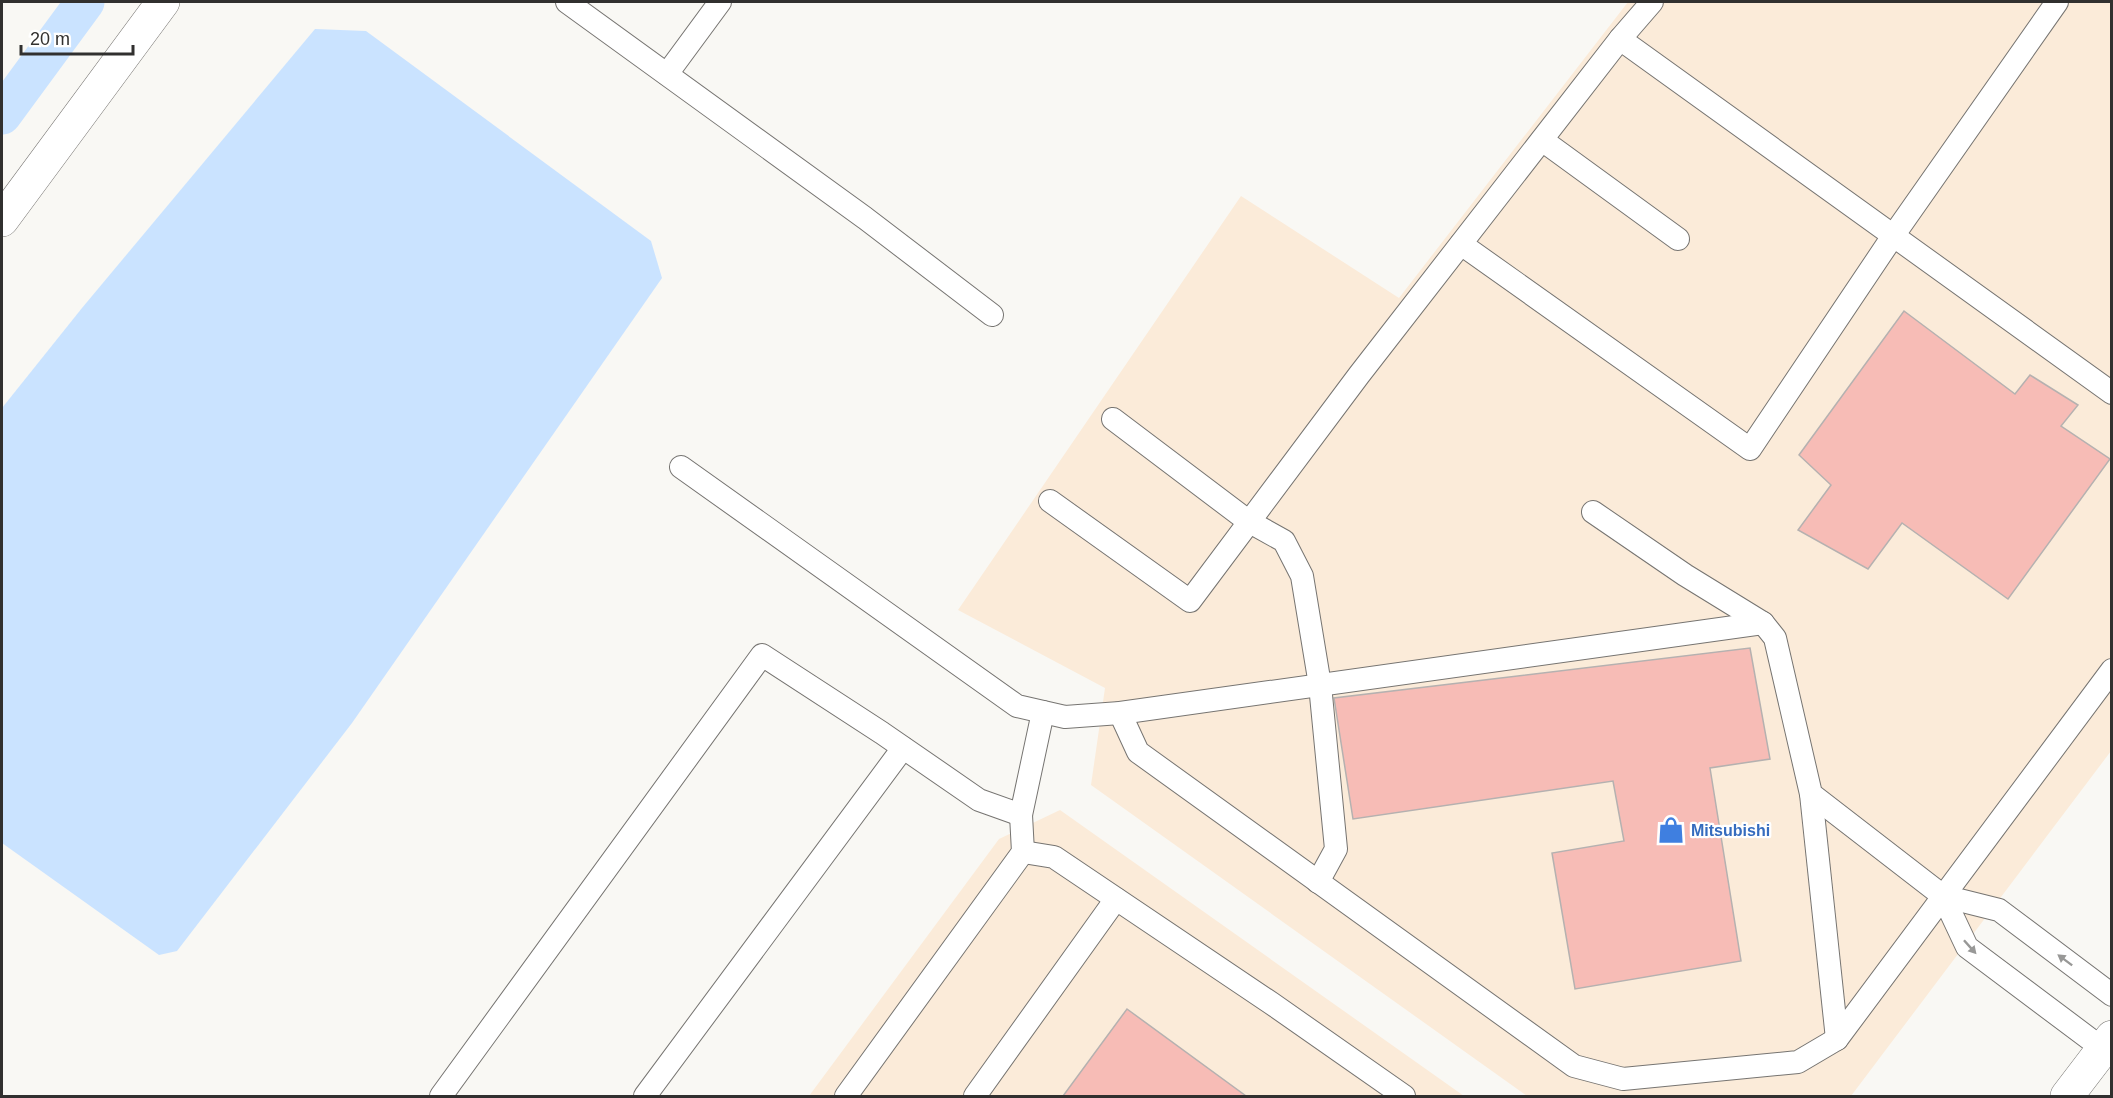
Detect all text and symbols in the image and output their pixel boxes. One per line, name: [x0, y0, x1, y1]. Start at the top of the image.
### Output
scale bar: [21, 18, 134, 56]
text: 20 m: [30, 29, 70, 49]
shop icon: Mitsubishi: [1656, 815, 1686, 845]
place label: Mitsubishi: [1691, 822, 1770, 839]
one-way arrow: [1964, 939, 1977, 954]
one-way arrow: [2057, 954, 2073, 966]

